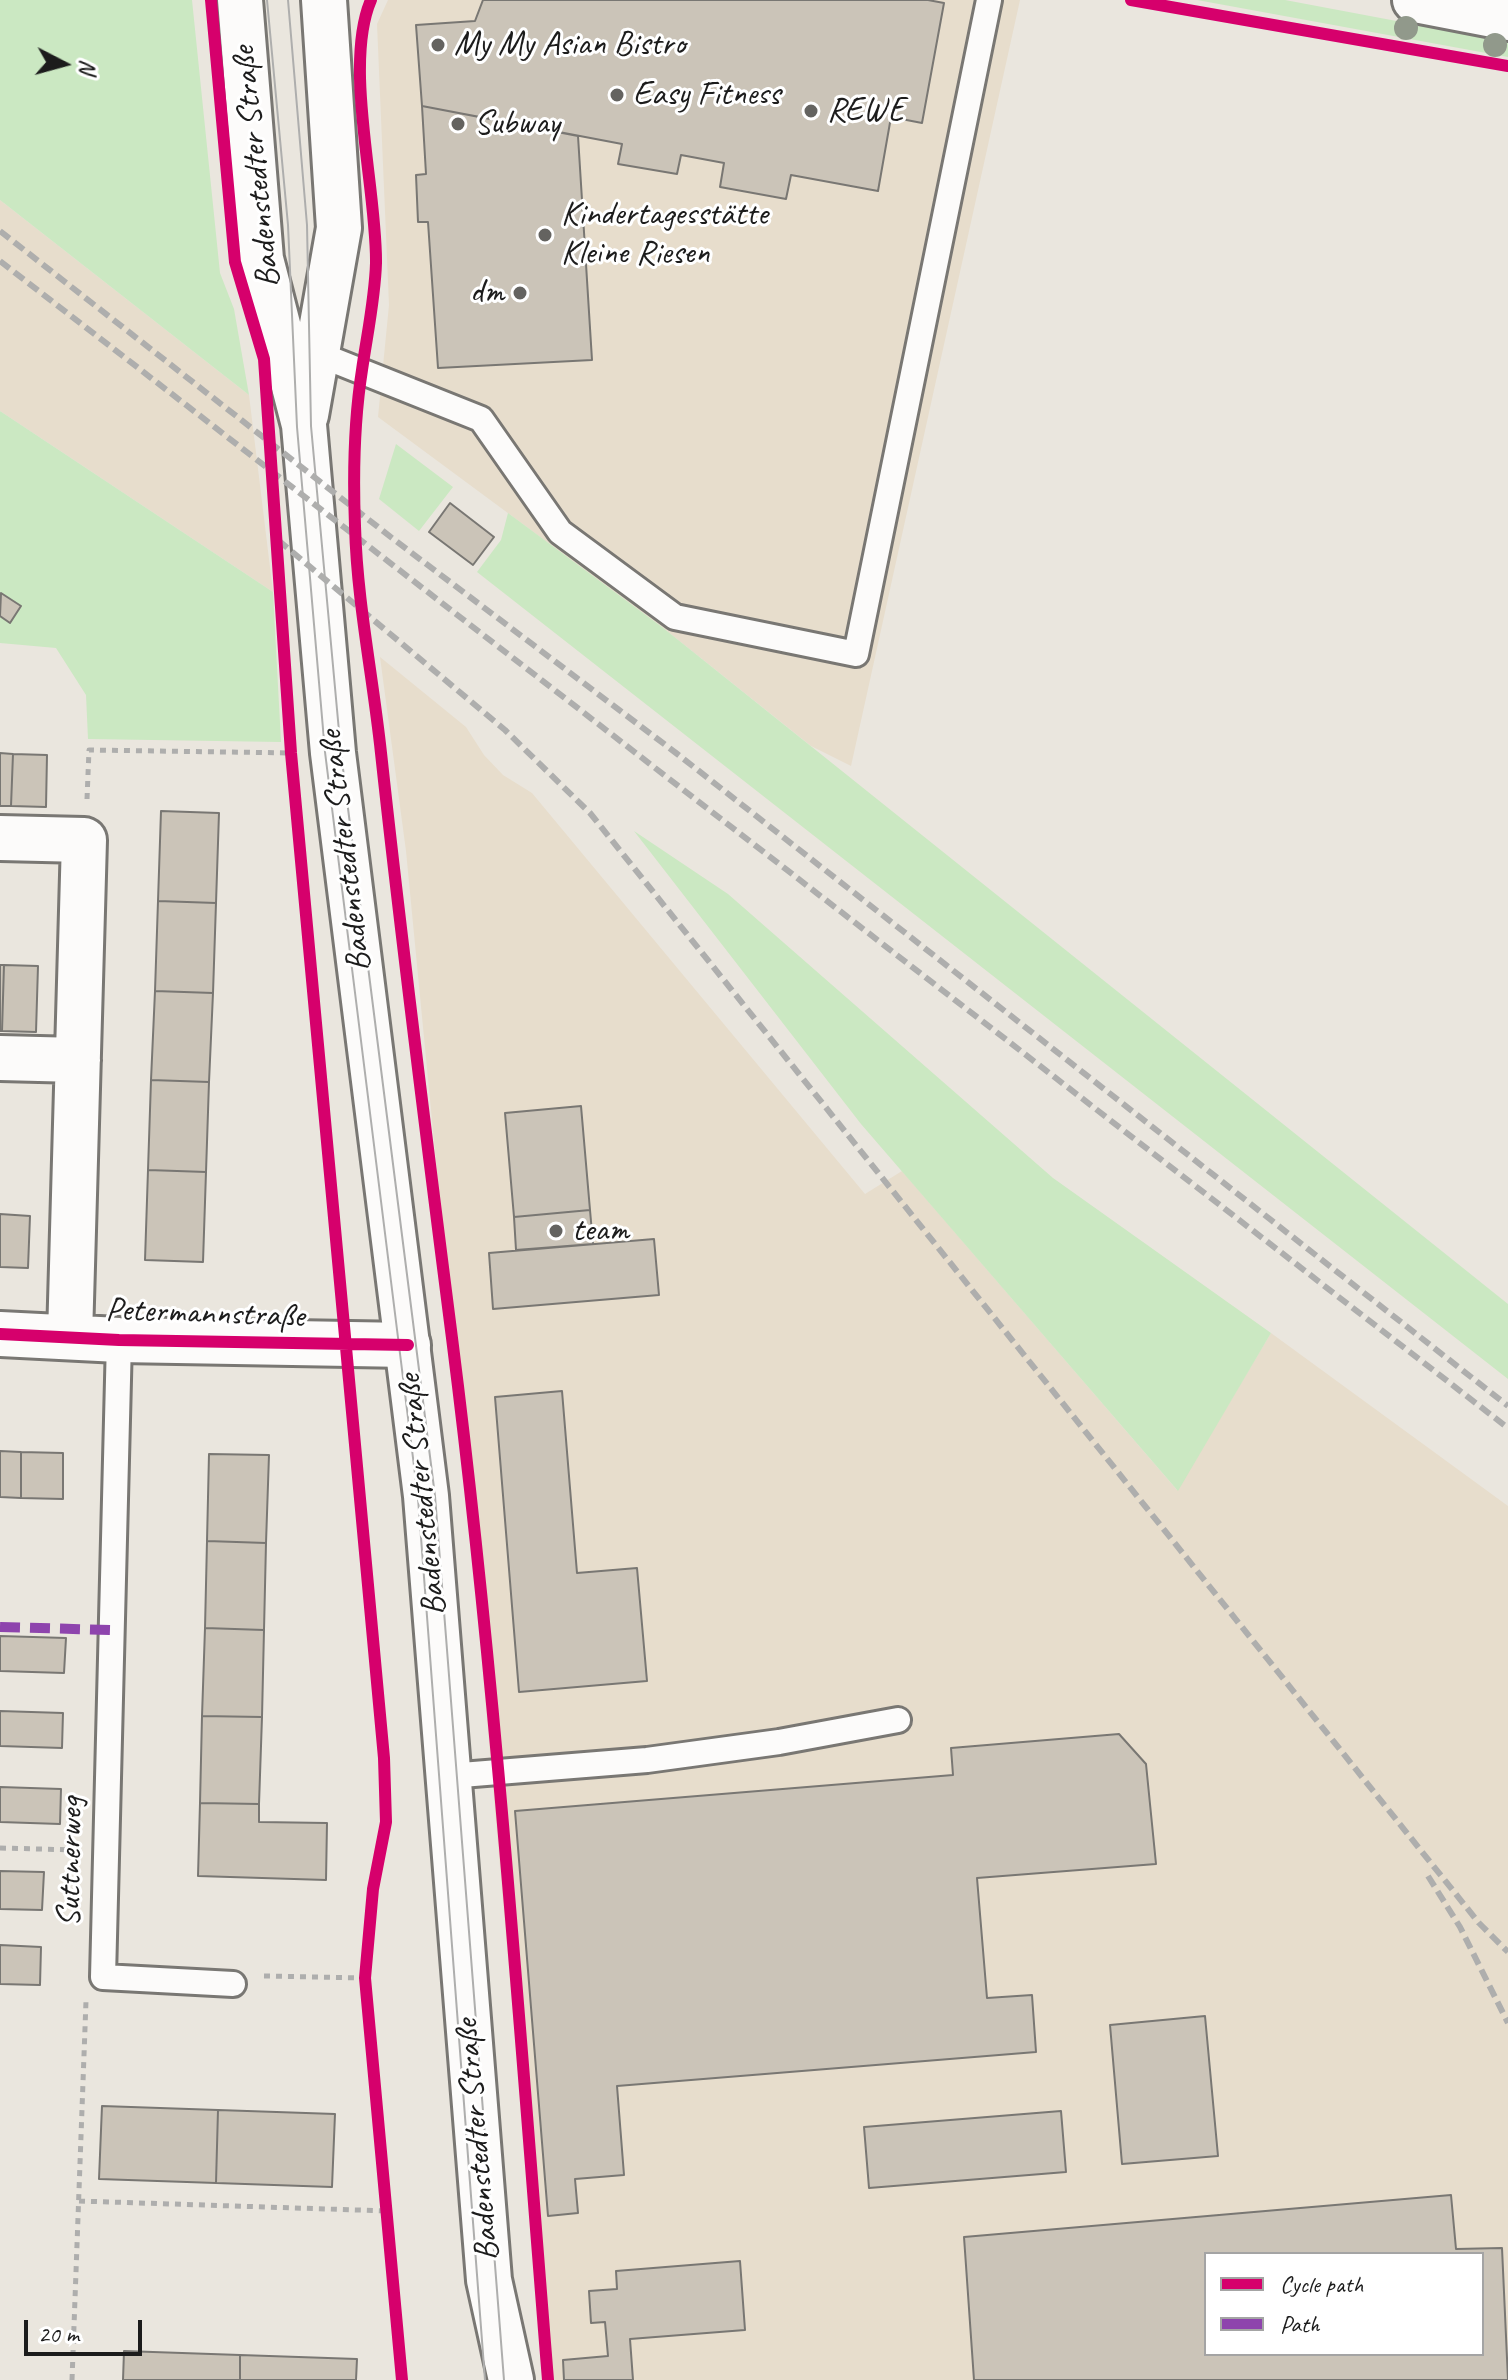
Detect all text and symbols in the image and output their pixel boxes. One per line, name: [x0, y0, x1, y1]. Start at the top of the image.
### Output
north arrow: [24, 24, 104, 104]
place label: My My Asian Bistro: [454, 25, 685, 65]
marker: My My Asian Bistro: [429, 36, 447, 54]
street label: Badenstedter Straße: [224, 44, 290, 290]
text: N: [73, 58, 103, 75]
place label: Easy Fitness: [633, 75, 780, 115]
marker: Easy Fitness: [608, 86, 626, 104]
place label: REWE: [827, 91, 904, 131]
marker: REWE: [802, 102, 820, 120]
place label: Subway: [474, 104, 560, 144]
marker: Subway: [449, 115, 467, 133]
place label: Kindertagesstätte Kleine Riesen: [561, 195, 768, 274]
marker: Kindertagesstätte Kleine Riesen: [536, 226, 554, 244]
place label: dm: [470, 273, 504, 313]
marker: dm: [511, 284, 529, 302]
street label: Badenstedter Straße: [311, 728, 381, 974]
place label: team: [572, 1211, 629, 1251]
marker: team: [547, 1222, 565, 1240]
street label: Petermannstraße: [105, 1290, 305, 1338]
street label: Badenstedter Straße: [390, 1372, 456, 1618]
street label: Suttnerweg: [49, 1797, 93, 1927]
street label: Badenstedter Straße: [447, 2017, 509, 2263]
legend: [1204, 2252, 1484, 2356]
text: Cycle path: [1280, 2269, 1363, 2299]
scale bar: [28, 2304, 146, 2354]
text: Path: [1280, 2309, 1320, 2339]
text: 20 m: [38, 2319, 79, 2349]

